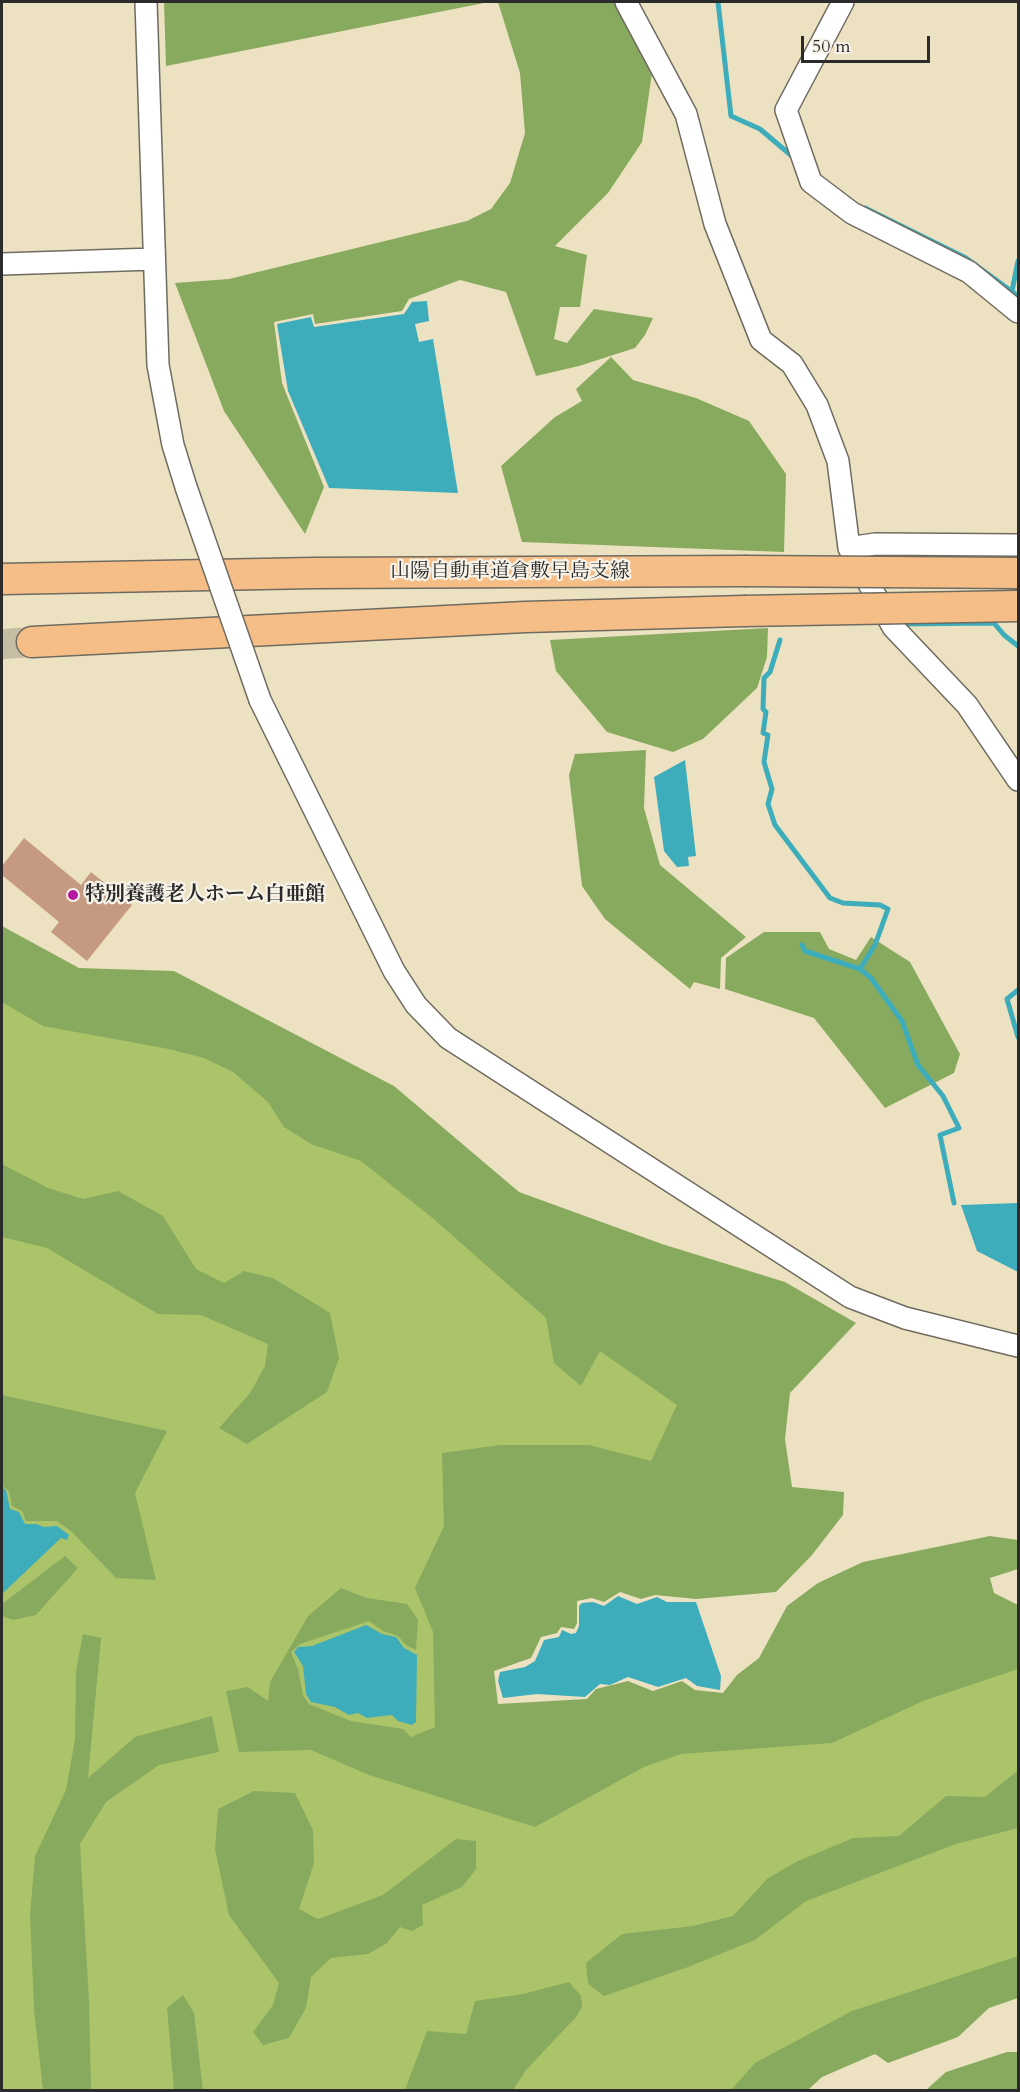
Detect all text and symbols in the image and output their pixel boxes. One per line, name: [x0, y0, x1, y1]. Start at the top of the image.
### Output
scale bar: [804, 24, 933, 62]
text: 50 m: [812, 34, 851, 59]
street label: 山陽自動車道倉敷早島支線: [390, 560, 630, 584]
place label: 特別養護老人ホーム白亜館: [85, 883, 325, 907]
marker: 特別養護老人ホーム白亜館: [66, 888, 80, 902]

